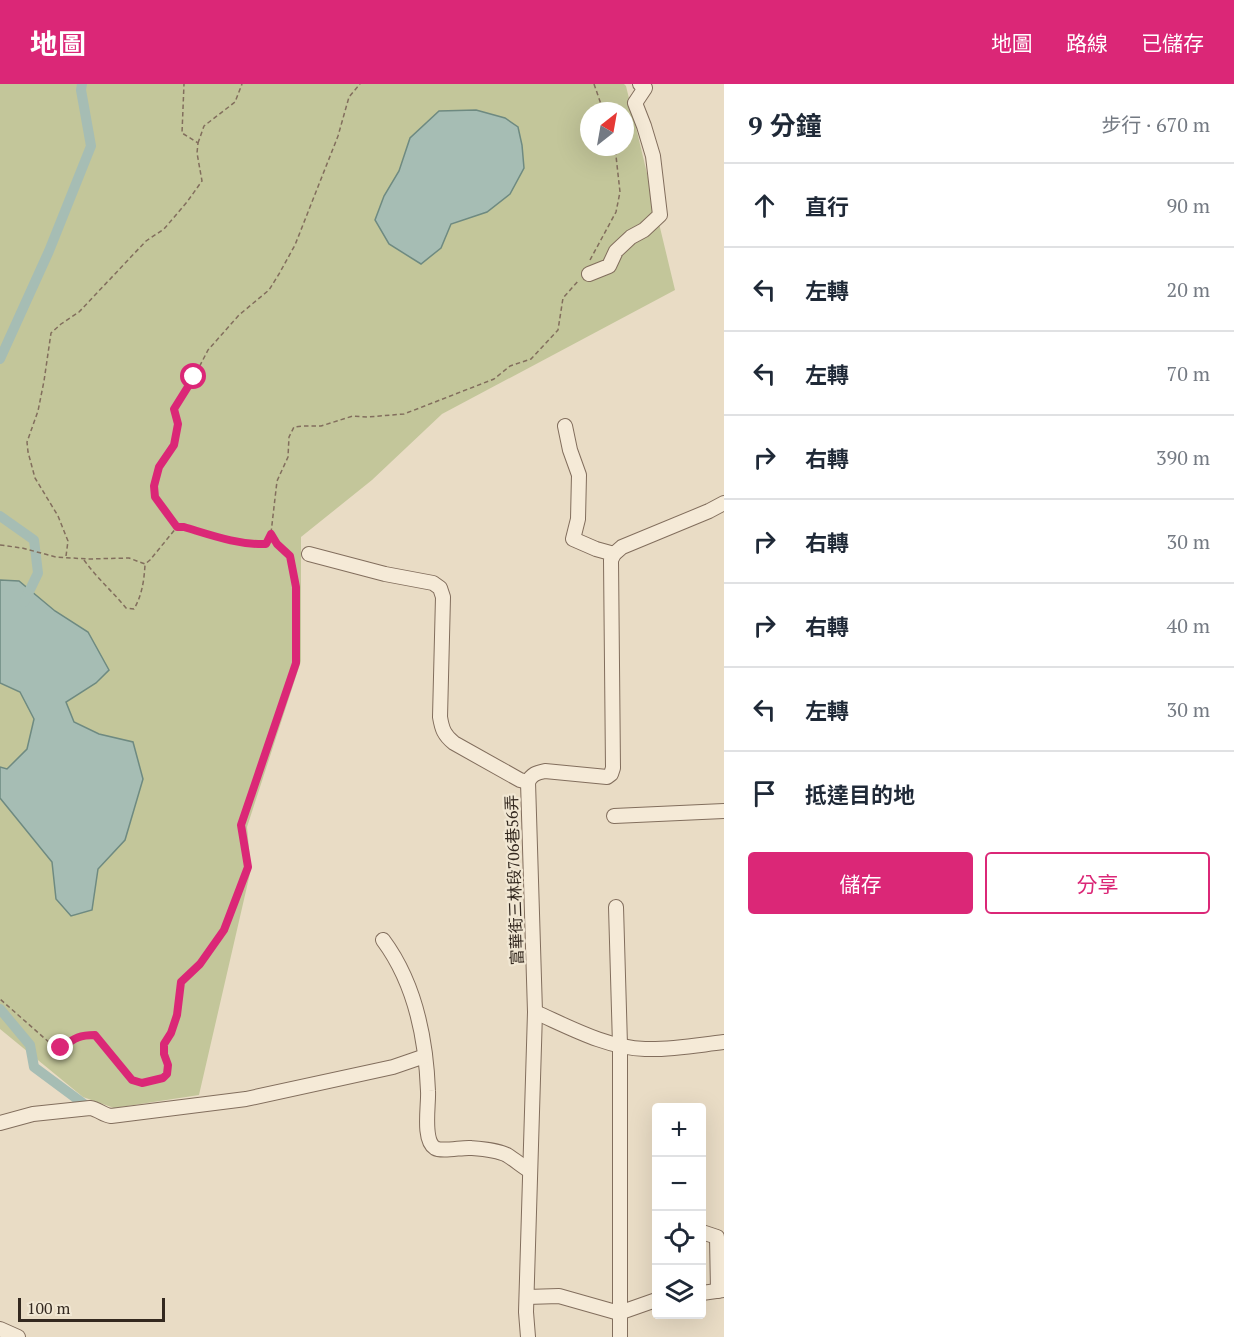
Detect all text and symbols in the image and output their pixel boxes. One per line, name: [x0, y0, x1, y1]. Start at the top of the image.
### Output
text: 地圖: [30, 25, 86, 62]
text: 地圖: [991, 29, 1033, 57]
text: 路線: [1066, 29, 1108, 57]
text: 已儲存: [1141, 29, 1204, 57]
north arrow: [580, 102, 634, 156]
text: 9 分鐘: [748, 108, 822, 142]
text: 步行 · 670 m: [1101, 111, 1210, 138]
icon: ahead: [748, 189, 781, 222]
text: 直行: [805, 192, 849, 221]
text: 90 m: [1167, 192, 1210, 219]
icon: left: [748, 273, 781, 306]
text: 左轉: [805, 276, 849, 305]
text: 20 m: [1167, 276, 1210, 303]
icon: left: [748, 357, 781, 390]
text: 左轉: [805, 360, 849, 389]
text: 70 m: [1167, 360, 1210, 387]
route start: [180, 363, 206, 389]
icon: right: [748, 441, 781, 474]
text: 右轉: [805, 444, 849, 473]
text: 390 m: [1156, 444, 1210, 471]
icon: right: [748, 525, 781, 558]
text: 右轉: [805, 528, 849, 557]
text: 30 m: [1167, 528, 1210, 555]
icon: right: [748, 609, 781, 642]
text: 右轉: [805, 612, 849, 641]
text: 40 m: [1167, 612, 1210, 639]
icon: left: [748, 693, 781, 726]
text: 左轉: [805, 696, 849, 725]
text: 30 m: [1167, 696, 1210, 723]
icon: arrive: [748, 777, 781, 810]
text: 抵達目的地: [805, 780, 915, 809]
street label: 富華街三林段706巷56弄: [500, 794, 528, 966]
button: 儲存: [748, 852, 973, 914]
button: 分享: [985, 852, 1210, 914]
route end: [47, 1034, 73, 1060]
map controls: [652, 1103, 706, 1319]
button: +: [652, 1103, 706, 1157]
button: −: [652, 1157, 706, 1211]
button: locate: [652, 1211, 706, 1265]
button: layers: [652, 1265, 706, 1319]
scale bar: [18, 1295, 165, 1322]
text: 100 m: [27, 1297, 70, 1319]

